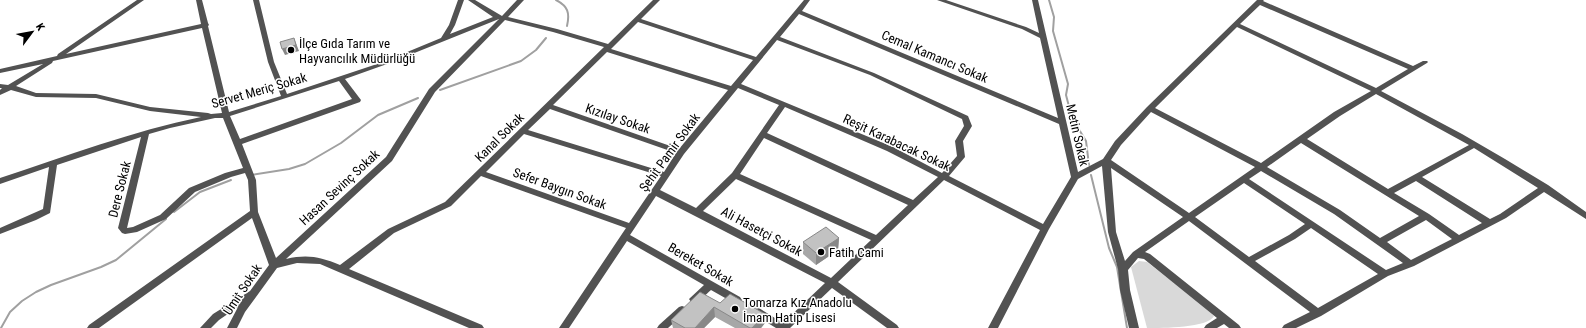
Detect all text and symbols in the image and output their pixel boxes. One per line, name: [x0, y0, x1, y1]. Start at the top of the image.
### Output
north arrow: [12, 12, 52, 52]
text: K: [33, 21, 48, 34]
street label: Cemal Kamancı Sokak: [879, 27, 990, 86]
place label: İlçe Gıda Tarım ve Hayvancılık Müdürlüğü: [299, 36, 415, 66]
marker: İlçe Gıda Tarım ve Hayvancılık Müdürlüğü: [286, 45, 296, 55]
street label: Servet Meriç Sokak: [210, 70, 309, 111]
street label: Kızılay Sokak: [583, 100, 652, 137]
street label: Metin Sokak: [1063, 103, 1092, 168]
street label: Kanal Sokak: [472, 110, 527, 165]
street label: Şehit Pamir Sokak: [636, 110, 703, 194]
street label: Reşit Karabacak Sokak: [841, 111, 953, 174]
street label: Hasan Sevinç Sokak: [296, 146, 382, 228]
street label: Dere Sokak: [105, 159, 134, 219]
street label: Sefer Baygın Sokak: [511, 165, 609, 212]
street label: Ali Hasetçi Sokak: [719, 204, 805, 259]
street label: Bereket Sokak: [665, 240, 736, 289]
place label: Fatih Cami: [829, 245, 884, 260]
marker: Fatih Cami: [816, 247, 826, 257]
street label: Ümit Sokak: [220, 261, 265, 318]
place label: Tomarza Kız Anadolu İmam Hatip Lisesi: [743, 295, 852, 325]
marker: Tomarza Kız Anadolu İmam Hatip Lisesi: [730, 304, 740, 314]

